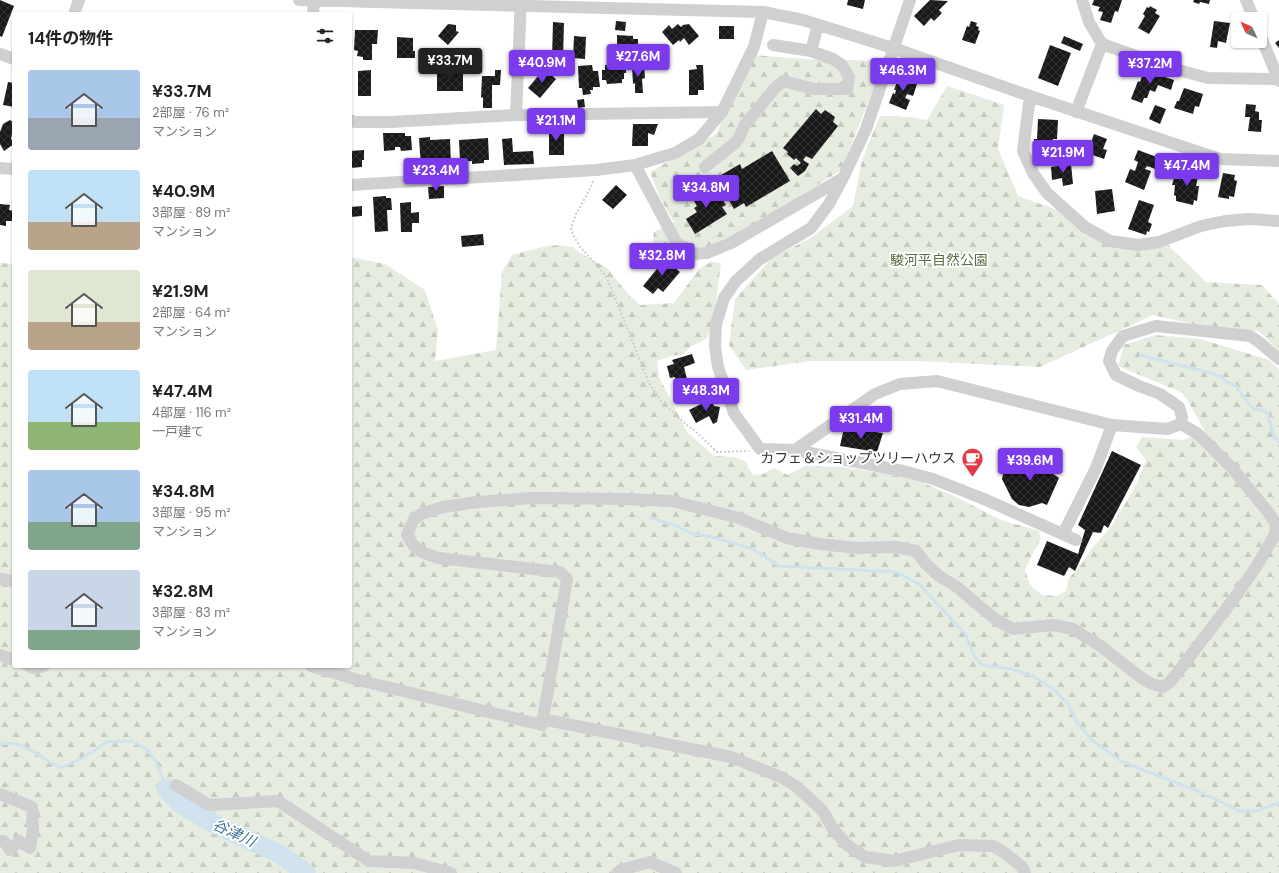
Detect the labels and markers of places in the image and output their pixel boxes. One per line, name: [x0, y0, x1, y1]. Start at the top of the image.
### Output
pin: ¥27.6M: [605, 44, 671, 78]
pin: ¥33.7M: [417, 48, 483, 82]
pin: ¥40.9M: [509, 50, 575, 84]
pin: ¥37.2M: [1117, 51, 1183, 85]
pin: ¥46.3M: [870, 58, 936, 92]
pin: ¥21.1M: [523, 108, 589, 142]
pin: ¥21.9M: [1030, 140, 1096, 174]
pin: ¥47.4M: [1154, 153, 1220, 187]
pin: ¥23.4M: [403, 158, 469, 192]
pin: ¥34.8M: [673, 175, 739, 209]
pin: ¥32.8M: [629, 243, 695, 277]
pin: ¥48.3M: [673, 378, 739, 412]
pin: ¥31.4M: [828, 406, 894, 440]
cafe icon: カフェ＆ショップツリーハウス: [959, 445, 985, 478]
pin: ¥39.6M: [997, 448, 1063, 482]
place label: カフェ＆ショップツリーハウス: [760, 449, 956, 467]

